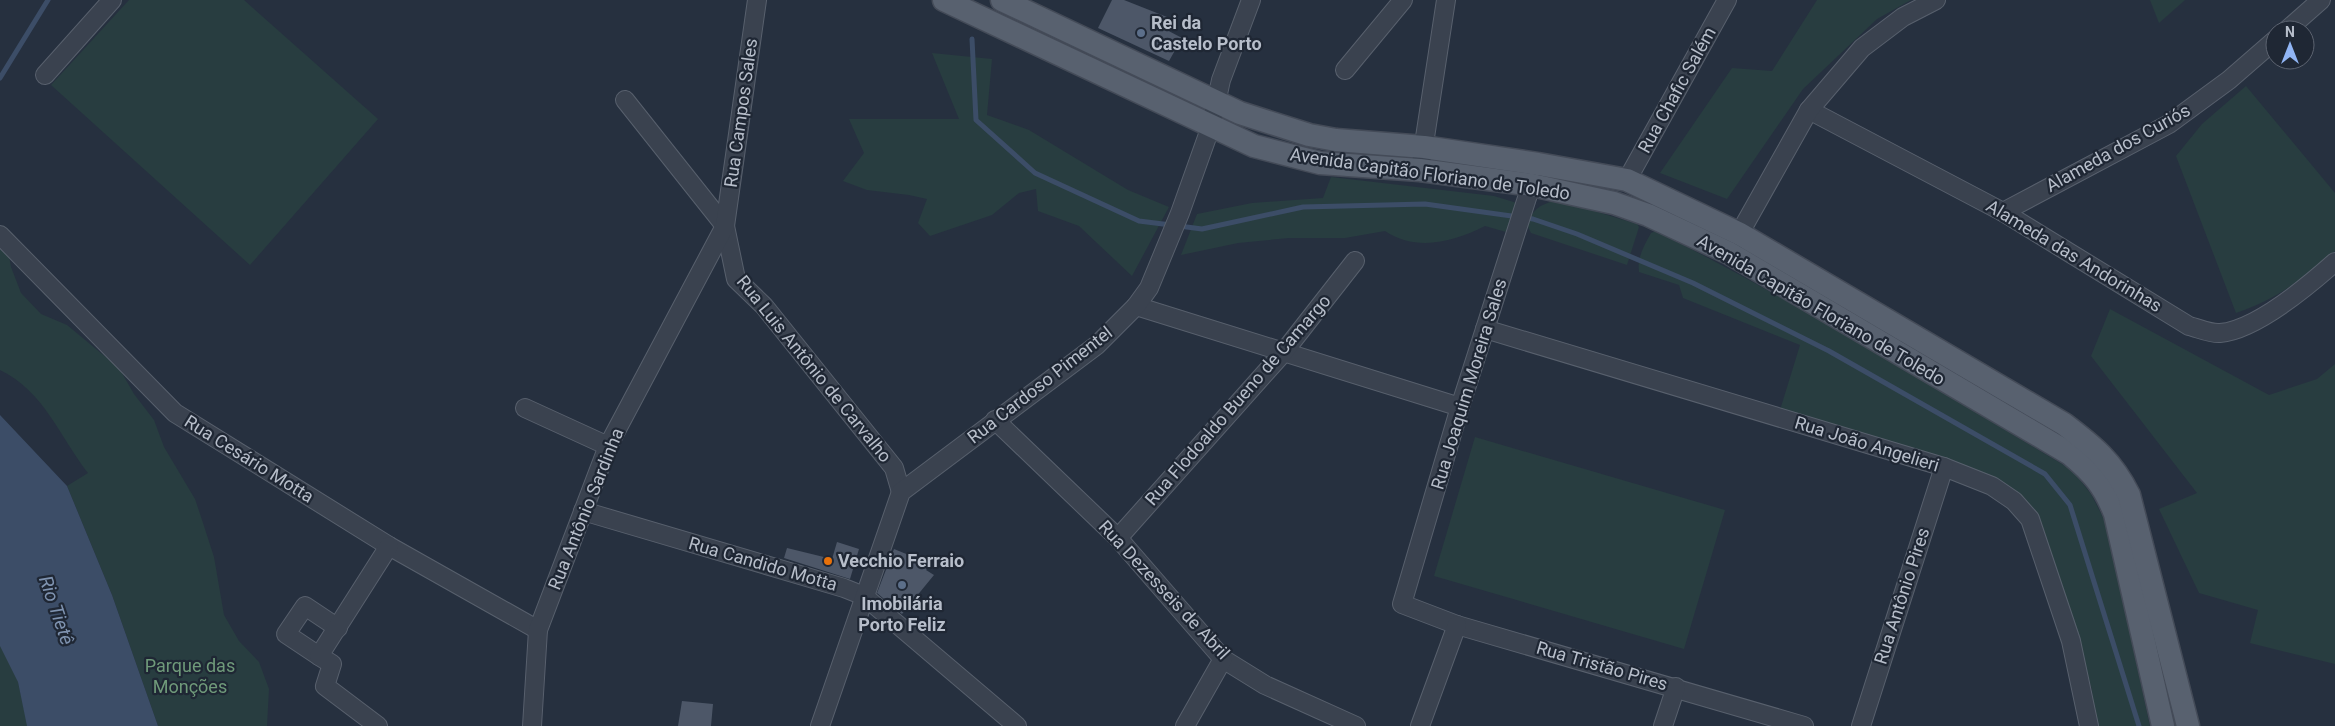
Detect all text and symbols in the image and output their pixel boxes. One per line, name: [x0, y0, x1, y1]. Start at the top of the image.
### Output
place label: Rei da Castelo Porto: [1151, 12, 1262, 54]
north arrow: [2265, 20, 2315, 70]
street label: Rua Chafic Salém: [1633, 23, 1720, 156]
text: N: [2285, 24, 2295, 40]
marker: Rei da Castelo Porto: [1135, 27, 1147, 39]
street label: Rua Campos Sales: [720, 37, 761, 189]
street label: Alameda dos Curiós: [2042, 99, 2193, 196]
street label: Avenida Capitão Floriano de Toledo: [1289, 143, 1571, 204]
street label: Alameda das Andorinhas: [1983, 195, 2166, 316]
street label: Avenida Capitão Floriano de Toledo: [1694, 230, 1949, 389]
street label: Rua Luis Antônio de Carvalho: [733, 271, 896, 466]
street label: Rua Joaquim Moreira Sales: [1426, 276, 1511, 492]
street label: Rua Flodoaldo Bueno de Camargo: [1140, 290, 1335, 509]
street label: Rua Cardoso Pimentel: [963, 322, 1116, 448]
street label: Rua Cesário Motta: [181, 410, 318, 507]
street label: Rua João Angelieri: [1792, 412, 1942, 476]
street label: Rua Antônio Sardinha: [543, 425, 628, 593]
street label: Rua Dezesseis de Abril: [1095, 516, 1234, 663]
street label: Rua Antônio Pires: [1870, 525, 1934, 667]
street label: Rua Candido Motta: [686, 532, 840, 595]
place label: Vecchio Ferraio: [838, 550, 964, 571]
marker: Vecchio Ferraio: [822, 555, 834, 567]
water label: Rio Tietê: [34, 573, 79, 648]
marker: Imobilária Porto Feliz: [896, 579, 908, 591]
place label: Imobilária Porto Feliz: [858, 593, 946, 635]
street label: Rua Tristão Pires: [1534, 637, 1670, 694]
park label: Parque das Monções: [145, 655, 235, 697]

